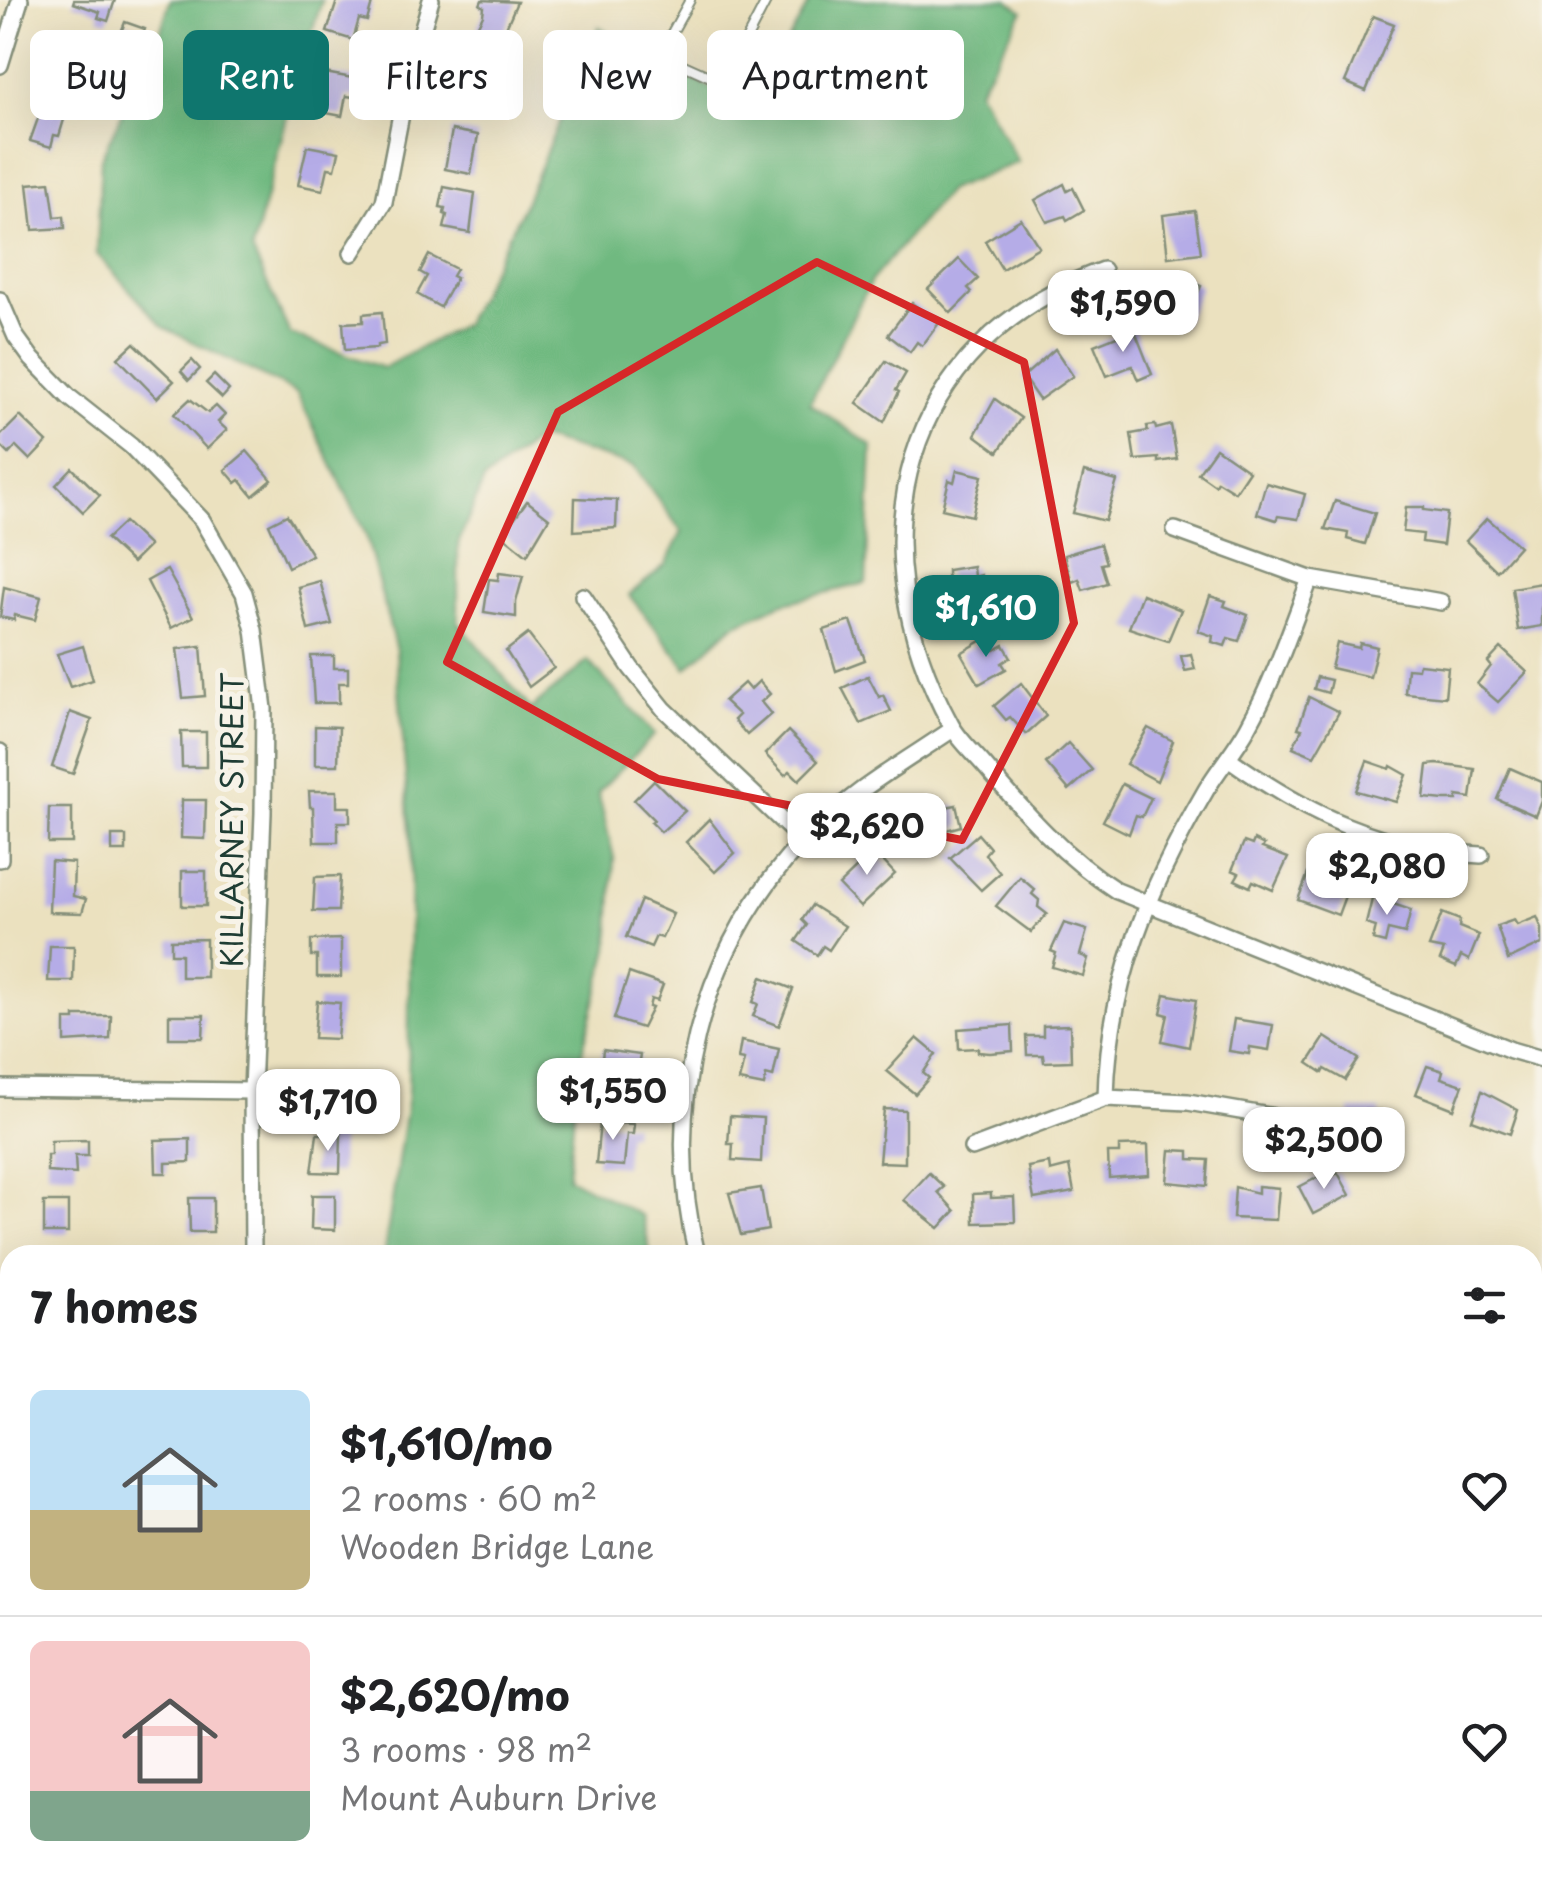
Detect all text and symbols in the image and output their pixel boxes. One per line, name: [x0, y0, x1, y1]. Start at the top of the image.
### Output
chip: Buy: [30, 30, 163, 120]
chip: Rent: [183, 30, 329, 120]
chip: Filters: [349, 30, 523, 120]
chip: New: [543, 30, 687, 120]
chip: Apartment: [707, 30, 964, 120]
pin: $1,590: [1042, 270, 1204, 355]
text: $1,590: [1070, 278, 1176, 326]
pin: $1,610: [905, 575, 1067, 660]
text: $1,610: [935, 583, 1037, 631]
street label: KILLARNEY STREET: [208, 672, 253, 967]
pin: $2,620: [786, 793, 948, 878]
text: $2,620: [809, 801, 925, 849]
pin: $2,080: [1306, 833, 1468, 918]
text: $2,080: [1328, 841, 1446, 889]
pin: $1,550: [532, 1058, 694, 1143]
text: $1,550: [559, 1066, 667, 1114]
pin: $1,710: [247, 1069, 409, 1154]
text: $1,710: [278, 1077, 378, 1125]
pin: $2,500: [1243, 1107, 1405, 1192]
text: $2,500: [1265, 1115, 1383, 1163]
text: 7 homes: [30, 1274, 198, 1337]
icon: filters: [1457, 1278, 1512, 1333]
text: $1,610/mo: [340, 1411, 553, 1474]
icon: home: [110, 1430, 230, 1550]
icon: heart: [1457, 1463, 1512, 1518]
text: 2 rooms · 60 m²: [340, 1474, 597, 1522]
text: Wooden Bridge Lane: [340, 1522, 654, 1570]
text: $2,620/mo: [340, 1662, 570, 1725]
icon: home: [110, 1681, 230, 1801]
icon: heart: [1457, 1714, 1512, 1769]
text: 3 rooms · 98 m²: [340, 1725, 592, 1773]
text: Mount Auburn Drive: [340, 1773, 657, 1821]

